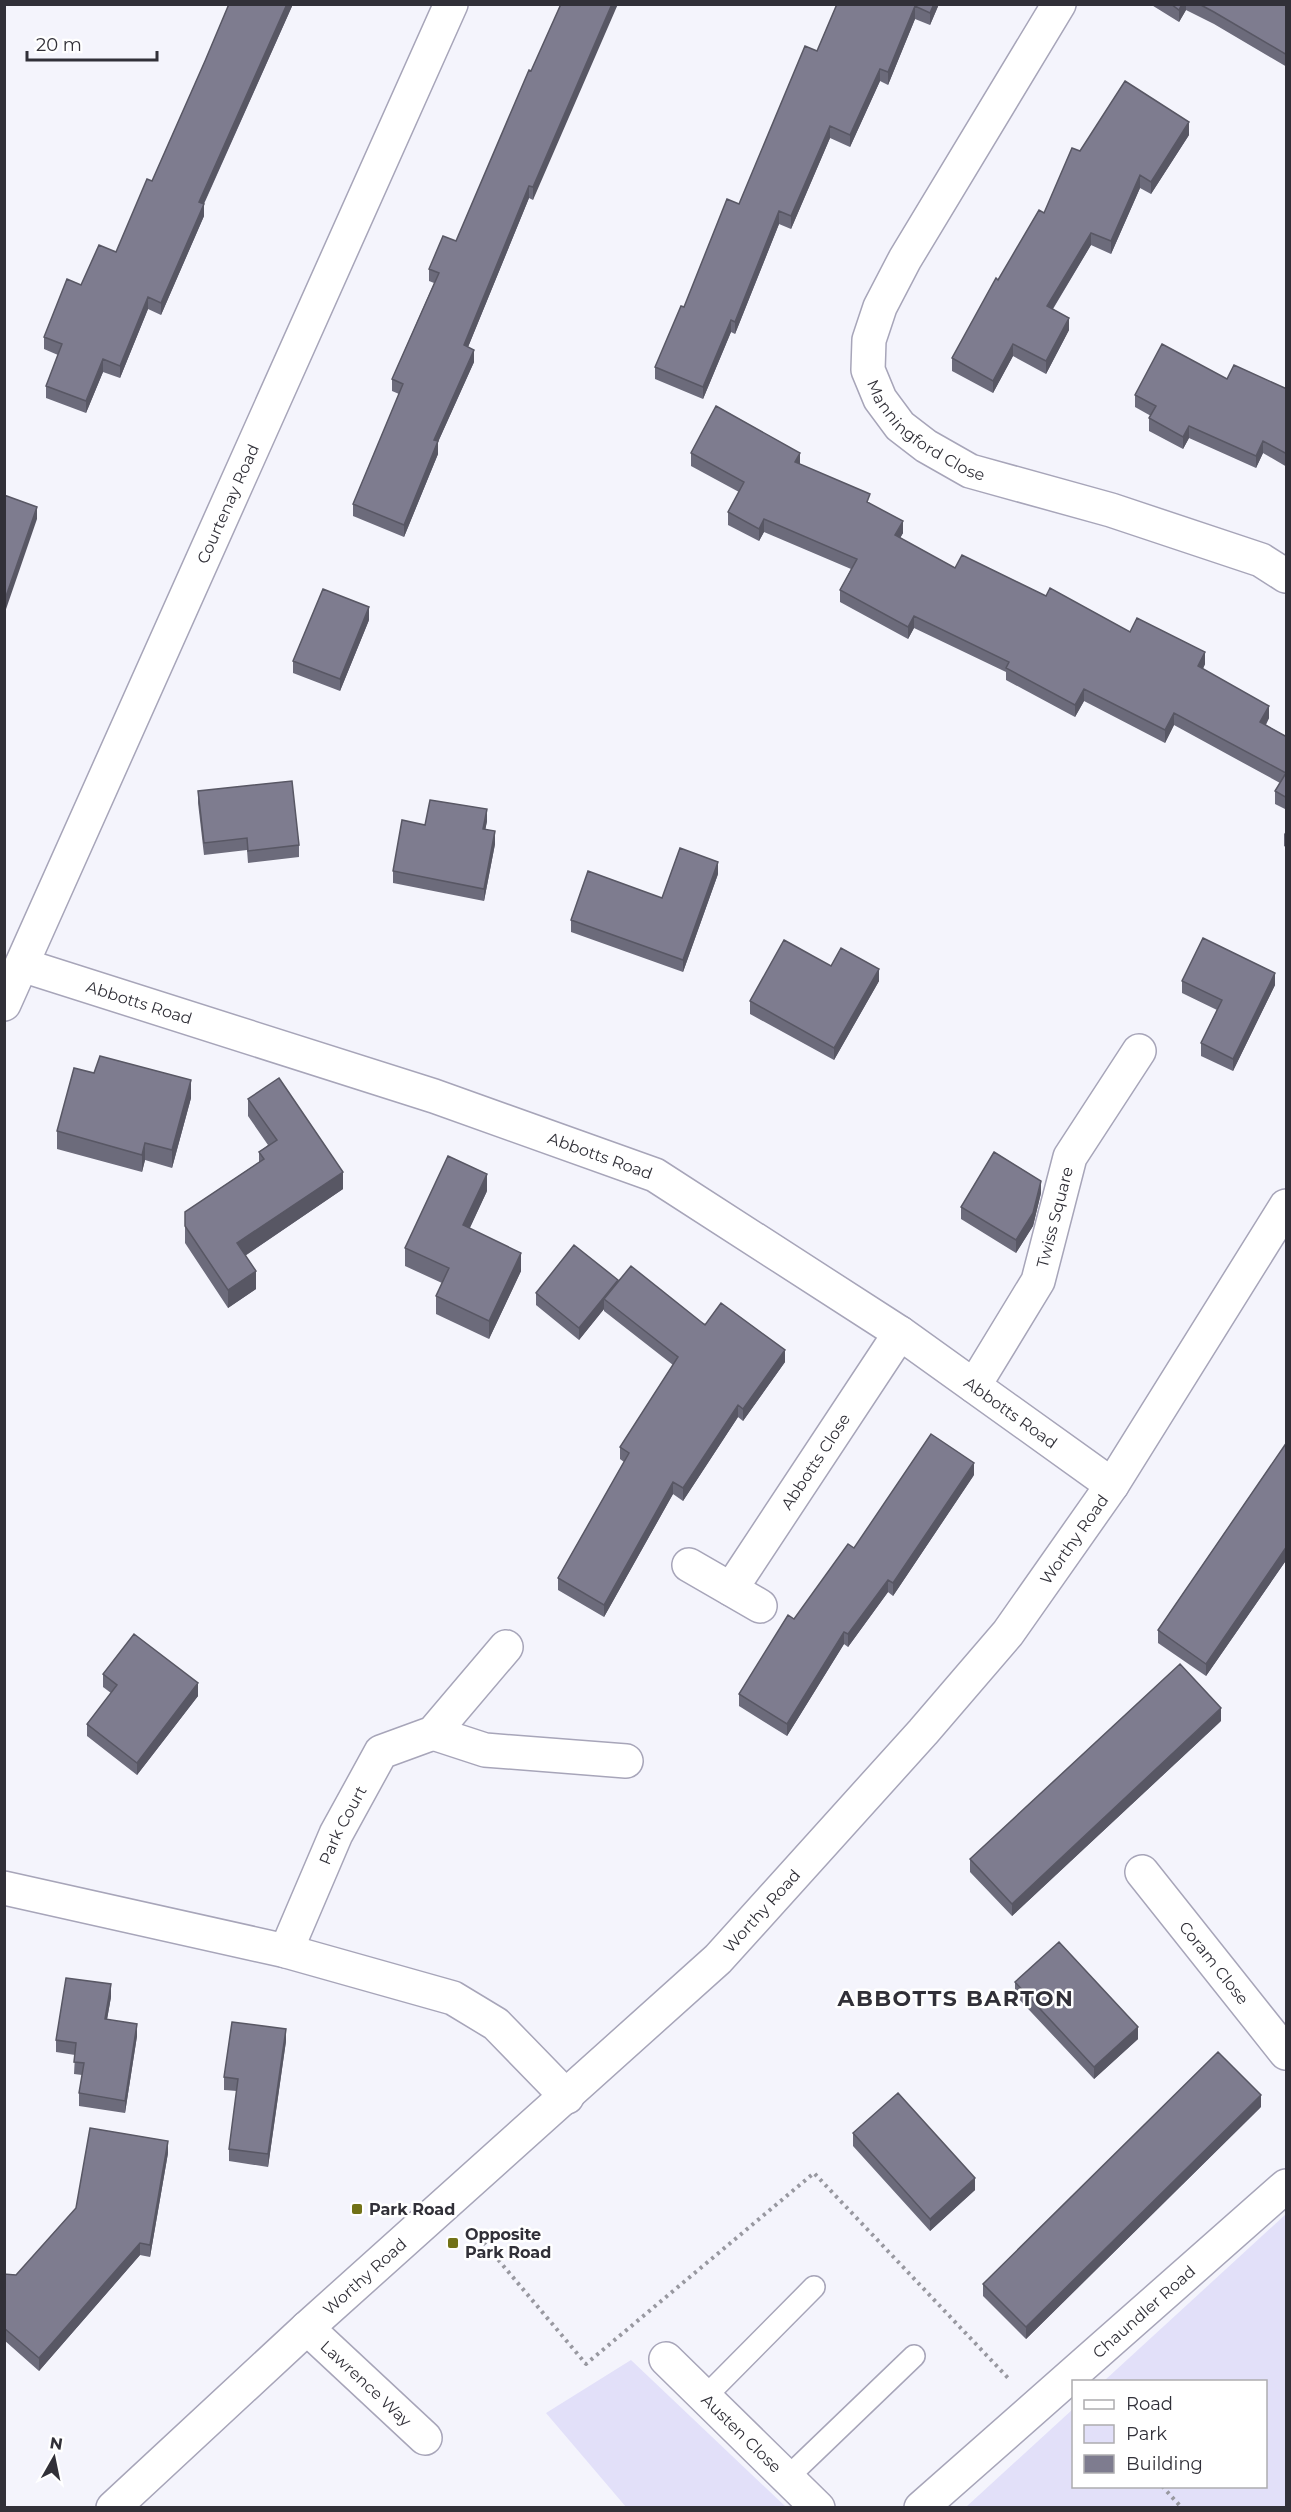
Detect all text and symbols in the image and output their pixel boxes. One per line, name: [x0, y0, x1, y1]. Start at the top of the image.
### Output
scale bar: [27, 24, 158, 62]
text: 20 m: [36, 34, 82, 56]
street label: Manningford Close: [863, 377, 987, 485]
street label: Courtenay Road: [193, 441, 263, 567]
street label: Abbotts Road: [84, 977, 194, 1028]
street label: Abbotts Road: [545, 1128, 655, 1183]
street label: Twiss Square: [1033, 1165, 1077, 1270]
street label: Abbotts Road: [960, 1373, 1061, 1453]
street label: Abbotts Close: [777, 1410, 854, 1513]
street label: Worthy Road: [1036, 1491, 1112, 1588]
street label: Park Court: [315, 1782, 371, 1867]
street label: Worthy Road: [720, 1866, 804, 1957]
street label: Coram Close: [1175, 1918, 1253, 2008]
district label: ABBOTTS BARTON: [837, 1985, 1074, 2012]
place label: Park Road: [369, 2200, 455, 2219]
marker: Park Road: [350, 2202, 364, 2216]
place label: Opposite Park Road: [465, 2225, 551, 2262]
street label: Worthy Road: [319, 2234, 410, 2319]
marker: Opposite Park Road: [446, 2236, 460, 2250]
street label: Chaundler Road: [1089, 2262, 1199, 2362]
street label: Lawrence Way: [317, 2337, 415, 2431]
legend: [1072, 2380, 1267, 2488]
street label: Austen Close: [698, 2390, 785, 2477]
text: Road: [1126, 2393, 1173, 2415]
text: Park: [1126, 2423, 1167, 2445]
north arrow: [24, 2428, 84, 2488]
text: N: [48, 2433, 64, 2454]
text: Building: [1126, 2453, 1203, 2475]

